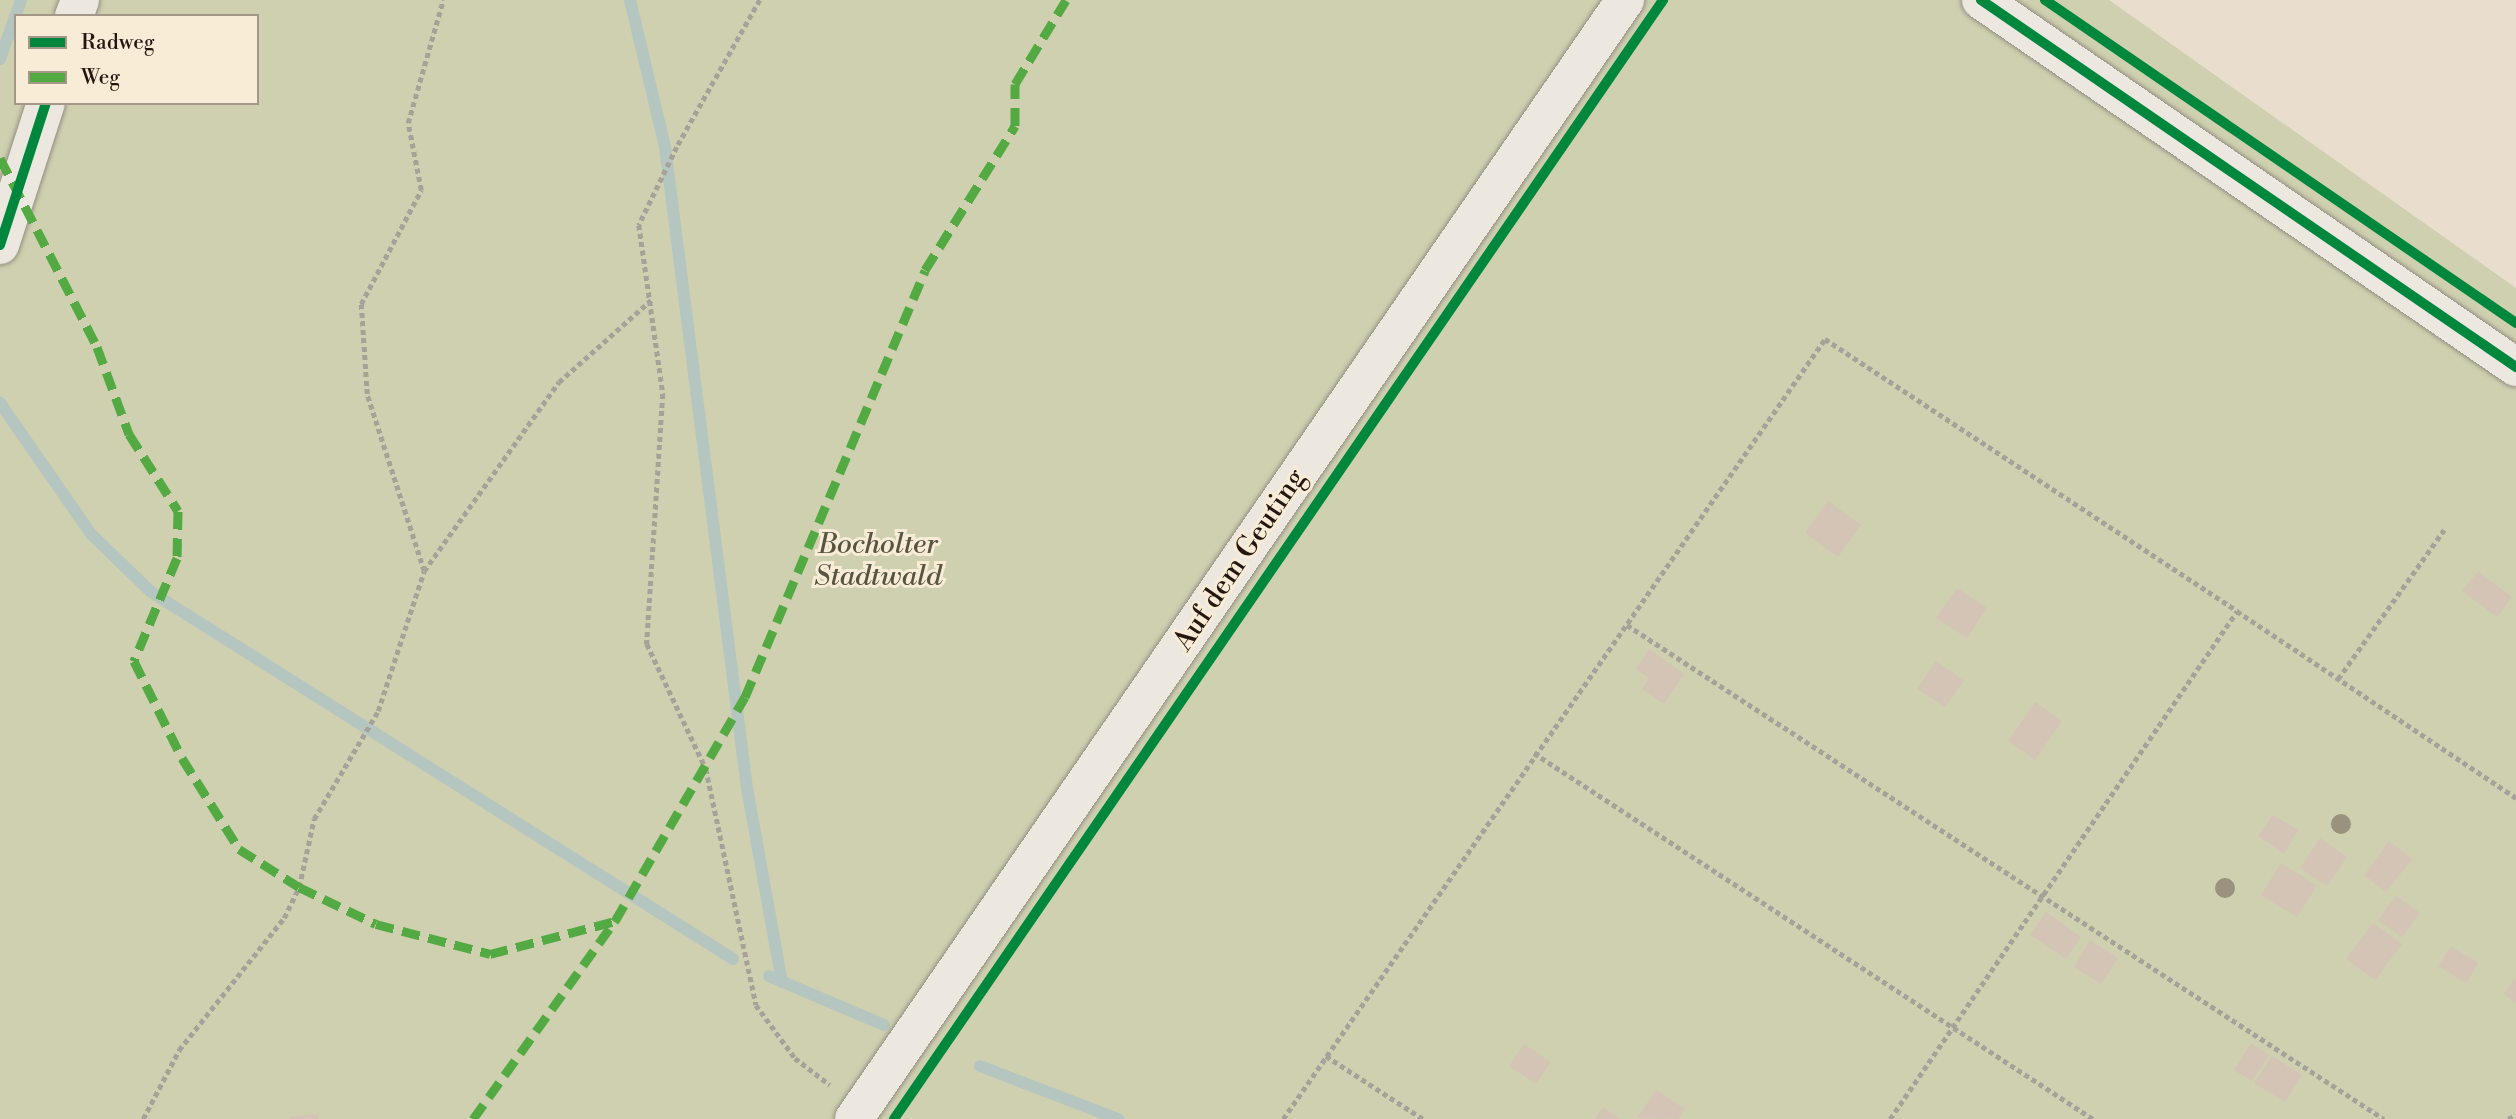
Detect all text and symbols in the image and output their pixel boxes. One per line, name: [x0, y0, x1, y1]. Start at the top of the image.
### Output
legend: [14, 14, 259, 105]
text: Radweg: [81, 30, 155, 56]
text: Weg: [81, 65, 120, 91]
street label: Auf dem Geuting: [1167, 463, 1313, 657]
park label: Bocholter Stadtwald: [814, 528, 942, 594]

